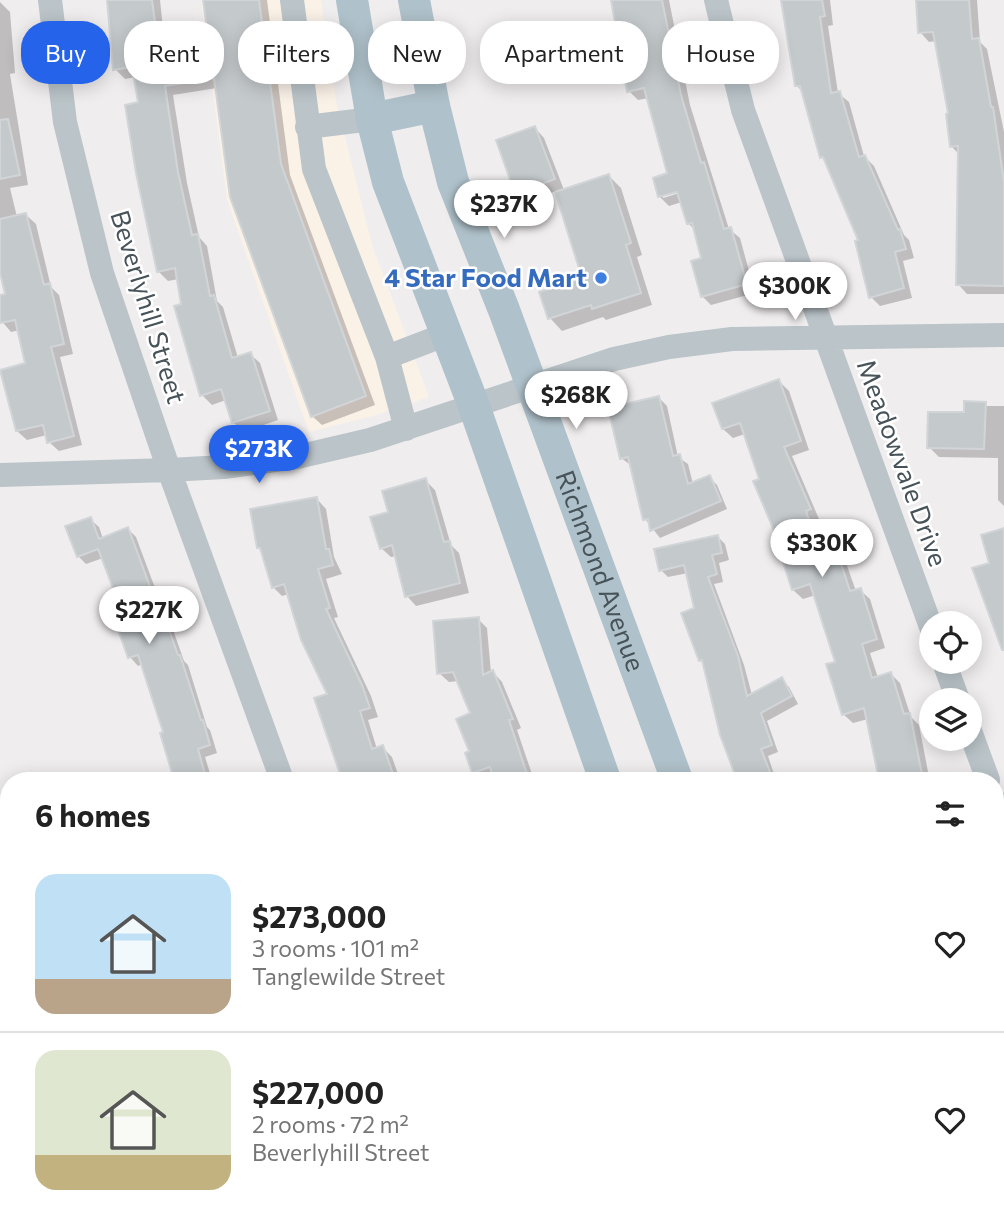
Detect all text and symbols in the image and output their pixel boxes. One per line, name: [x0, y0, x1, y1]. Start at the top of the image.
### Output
chip: Buy: [21, 21, 110, 84]
chip: Rent: [124, 21, 224, 84]
chip: Filters: [238, 21, 354, 84]
chip: New: [368, 21, 466, 84]
chip: Apartment: [480, 21, 648, 84]
chip: House: [662, 21, 779, 84]
pin: $237K: [455, 180, 553, 240]
text: $237K: [470, 189, 538, 217]
street label: Beverlyhill Street: [105, 206, 194, 407]
place label: 4 Star Food Mart: [384, 261, 587, 292]
pin: $300K: [746, 262, 844, 322]
marker: 4 Star Food Mart: [593, 270, 609, 286]
text: $300K: [758, 271, 832, 299]
street label: Meadowvale Drive: [852, 355, 955, 570]
pin: $268K: [527, 372, 625, 431]
text: $268K: [541, 380, 611, 408]
pin: $273K: [210, 426, 308, 485]
text: $273K: [225, 434, 293, 462]
street label: Richmond Avenue: [550, 466, 653, 675]
pin: $330K: [773, 520, 871, 579]
text: $330K: [786, 528, 858, 556]
pin: $227K: [100, 586, 198, 646]
text: $227K: [115, 595, 183, 623]
map controls: [919, 611, 982, 751]
button: locate: [919, 611, 982, 674]
button: layers: [919, 688, 982, 751]
icon: filters: [931, 795, 969, 833]
text: 6 homes: [35, 796, 150, 833]
text: $273,000: [252, 897, 387, 934]
icon: home: [91, 902, 175, 986]
icon: heart: [931, 925, 969, 963]
text: 3 rooms · 101 m²: [252, 934, 419, 962]
text: Tanglewilde Street: [252, 962, 445, 990]
text: $227,000: [252, 1073, 384, 1110]
icon: home: [91, 1078, 175, 1162]
icon: heart: [931, 1101, 969, 1139]
text: 2 rooms · 72 m²: [252, 1110, 409, 1138]
text: Beverlyhill Street: [252, 1138, 429, 1166]

